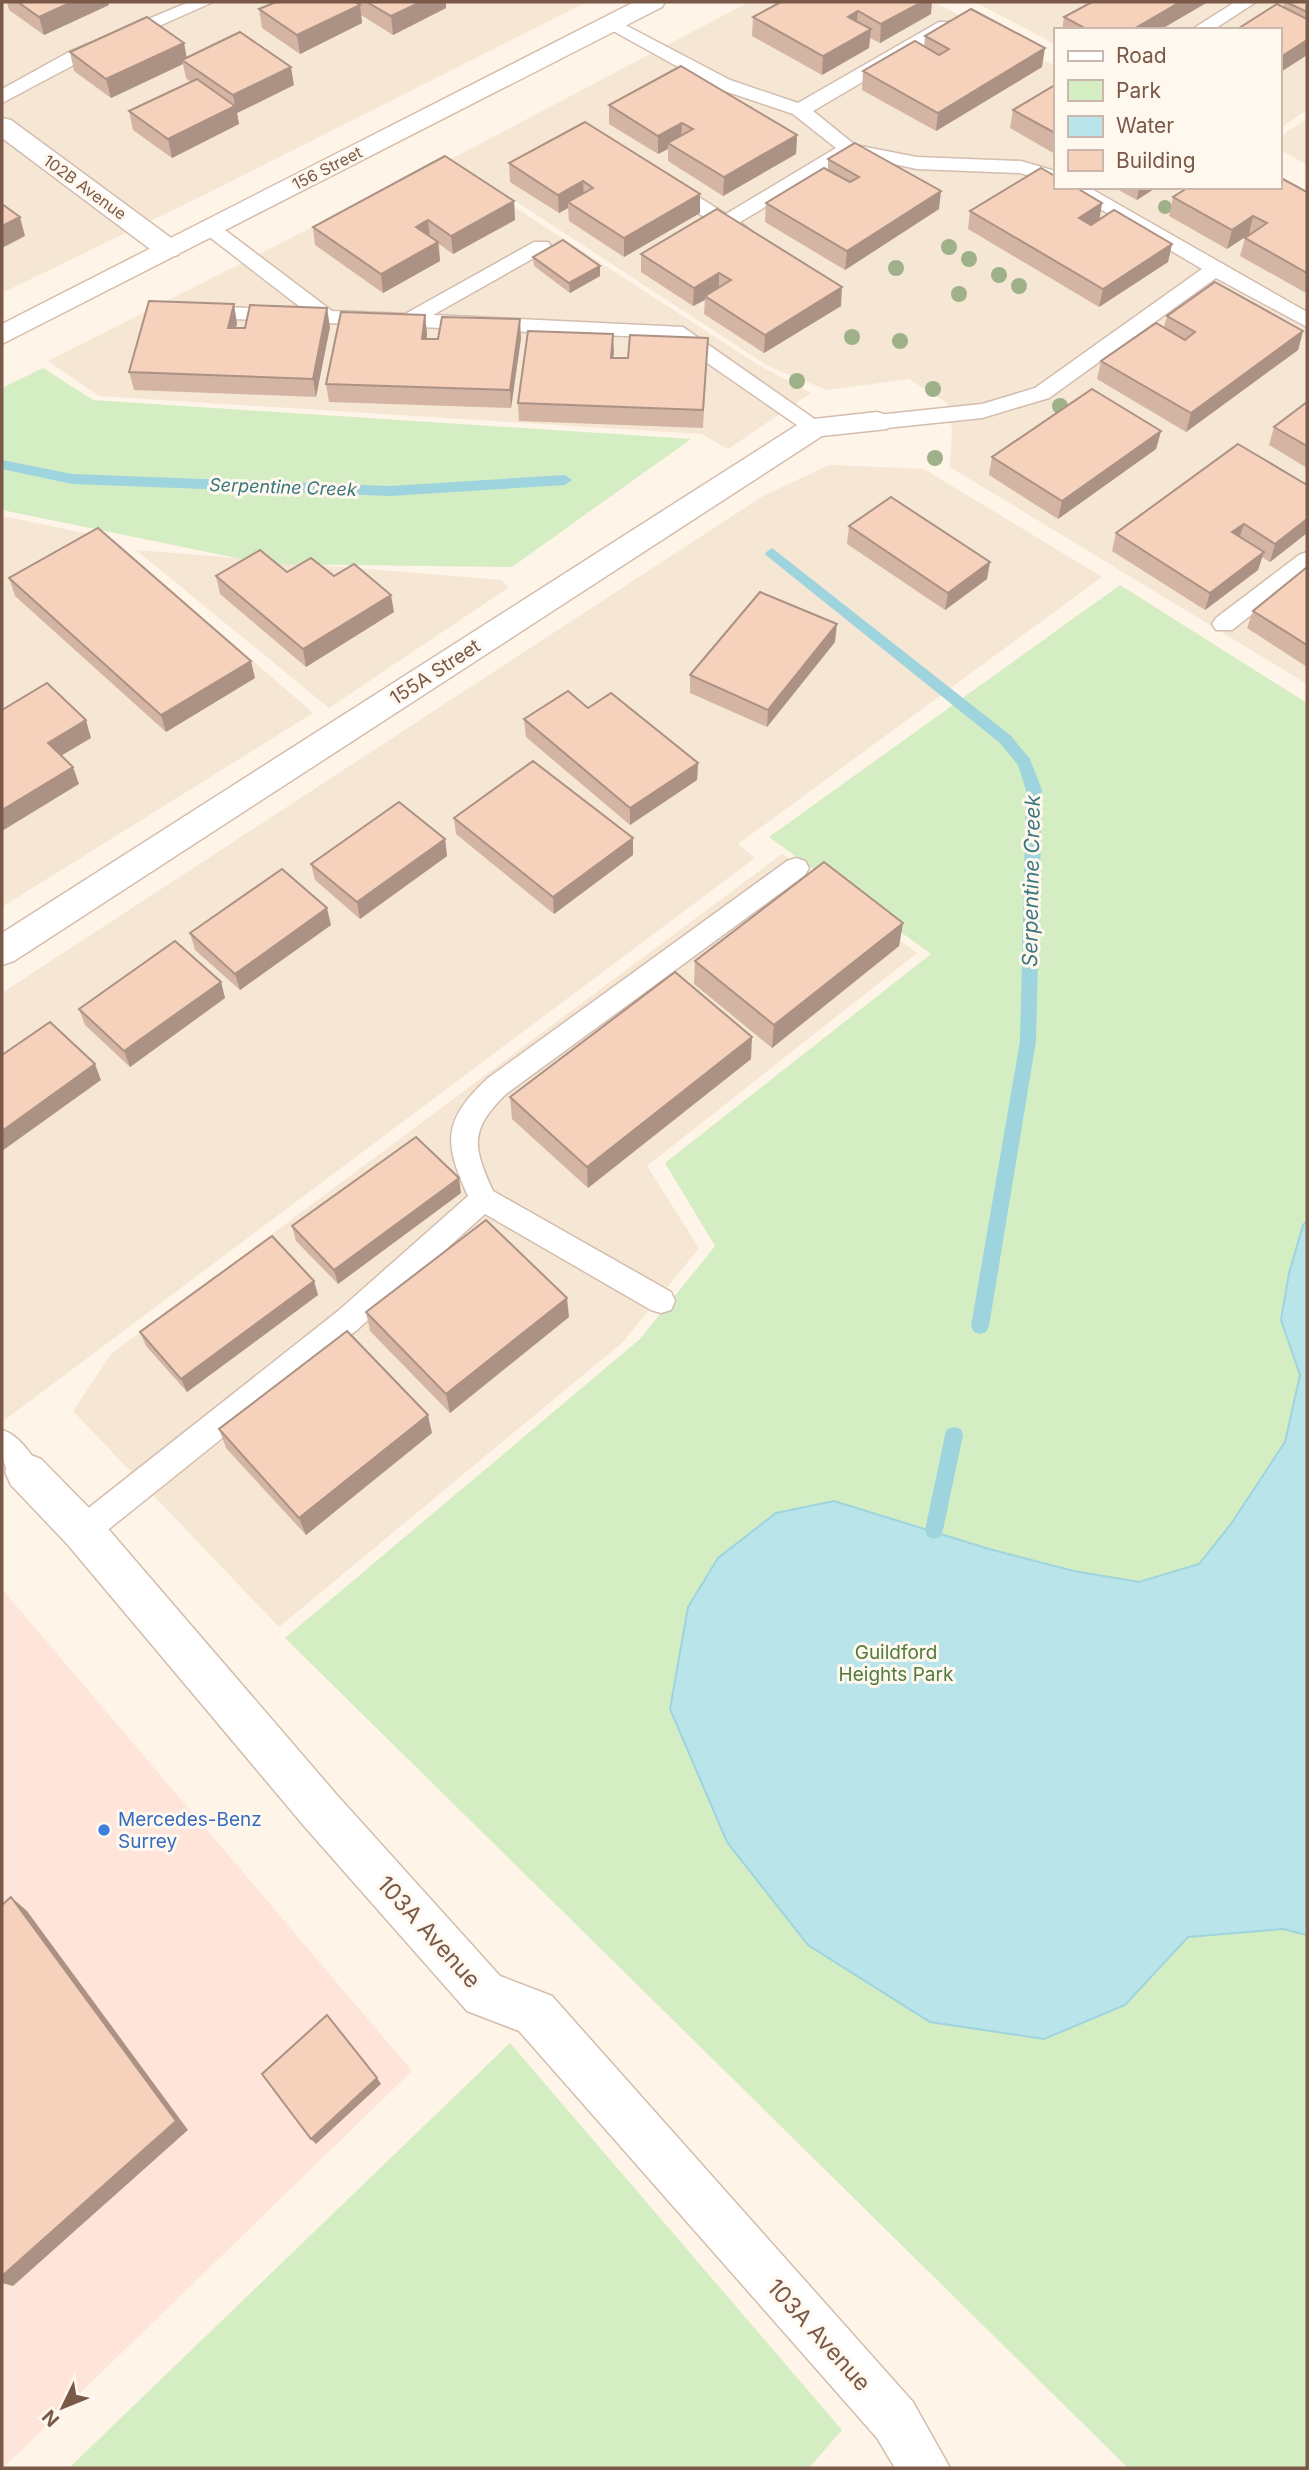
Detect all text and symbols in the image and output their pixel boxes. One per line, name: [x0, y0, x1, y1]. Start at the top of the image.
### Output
legend: [1054, 28, 1281, 189]
text: Road: [1116, 43, 1167, 68]
text: Park: [1116, 78, 1161, 103]
text: Water: [1116, 113, 1174, 138]
street label: 156 Street: [289, 142, 365, 194]
text: Building: [1116, 148, 1196, 173]
street label: 102B Avenue: [40, 150, 130, 224]
water label: Serpentine Creek: [209, 474, 358, 500]
street label: 155A Street: [386, 634, 484, 710]
water label: Serpentine Creek: [1017, 794, 1045, 967]
park label: Guildford Heights Park: [839, 1641, 954, 1686]
place label: Mercedes-Benz Surrey: [118, 1808, 262, 1853]
marker: Mercedes-Benz Surrey: [96, 1822, 112, 1838]
street label: 103A Avenue: [371, 1870, 487, 1994]
street label: 103A Avenue: [761, 2273, 877, 2397]
north arrow: [28, 2372, 98, 2442]
text: N: [38, 2405, 64, 2431]

